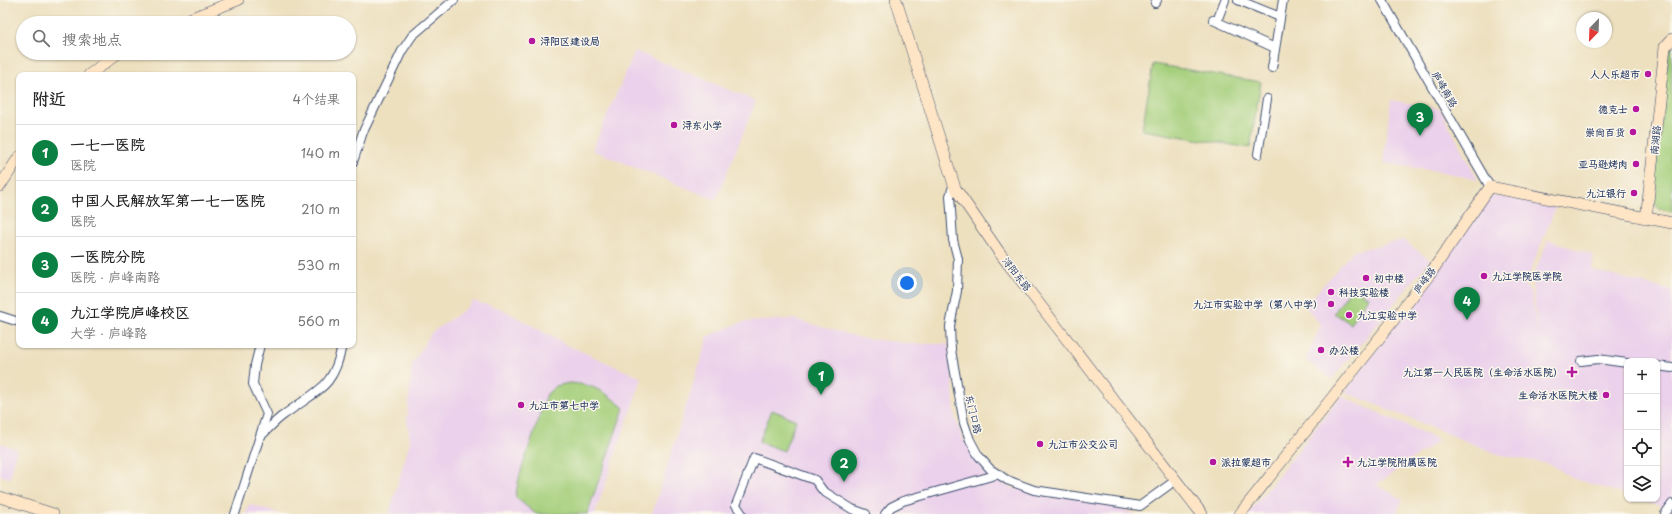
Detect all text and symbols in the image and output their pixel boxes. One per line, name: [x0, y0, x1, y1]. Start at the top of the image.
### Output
north arrow: [1576, 12, 1612, 48]
search box: [16, 16, 356, 60]
icon: search: [30, 27, 52, 49]
text: 搜索地点: [62, 27, 122, 50]
place label: 浔阳区建设局: [540, 33, 600, 48]
marker: 浔阳区建设局: [527, 36, 537, 46]
place label: 人人乐超市: [1590, 66, 1640, 81]
street label: 庐峰南路: [1429, 68, 1462, 110]
marker: 人人乐超市: [1643, 69, 1653, 79]
text: 附近: [32, 85, 66, 111]
text: 4个结果: [292, 89, 340, 108]
place label: 德克士: [1598, 101, 1628, 116]
pin: 3: [1407, 103, 1433, 136]
marker: 德克士: [1631, 104, 1641, 114]
place label: 浔东小学: [682, 117, 722, 132]
marker: 浔东小学: [669, 120, 679, 130]
place label: 崇尚百货: [1585, 124, 1625, 139]
street label: 南湖路: [1645, 124, 1664, 156]
marker: 崇尚百货: [1628, 127, 1638, 137]
text: 一七一医院: [70, 132, 145, 155]
text: 1: [42, 143, 48, 162]
text: 140 m: [301, 143, 340, 162]
text: 医院: [70, 155, 96, 174]
place label: 亚马逊烤肉: [1578, 156, 1628, 171]
marker: 亚马逊烤肉: [1631, 159, 1641, 169]
place label: 九江银行: [1586, 185, 1626, 200]
text: 中国人民解放军第一七一医院: [70, 188, 265, 211]
marker: 九江银行: [1629, 188, 1639, 198]
text: 2: [40, 199, 50, 218]
text: 210 m: [301, 199, 340, 218]
text: 医院: [70, 211, 96, 230]
text: 一医院分院: [70, 244, 145, 267]
street label: 浔阳东路: [999, 253, 1036, 294]
text: 3: [41, 255, 49, 274]
text: 530 m: [297, 255, 340, 274]
street label: 庐峰路: [1409, 263, 1439, 296]
text: 医院 · 庐峰南路: [70, 267, 160, 286]
place label: 九江学院医学院: [1492, 268, 1562, 283]
place label: 初中楼: [1374, 270, 1404, 285]
marker: 九江学院医学院: [1479, 271, 1489, 281]
your location: [897, 273, 917, 293]
marker: 初中楼: [1361, 273, 1371, 283]
place label: 科技实验楼: [1339, 284, 1389, 299]
marker: 科技实验楼: [1326, 287, 1336, 297]
pin: 4: [1454, 287, 1480, 320]
place label: 九江市实验中学（第八中学）: [1193, 296, 1323, 311]
marker: 九江市实验中学（第八中学）: [1326, 299, 1336, 309]
text: 九江学院庐峰校区: [70, 300, 190, 323]
place label: 九江实验中学: [1357, 307, 1417, 322]
marker: 九江实验中学: [1344, 310, 1354, 320]
text: 4: [41, 311, 49, 330]
text: 560 m: [298, 311, 340, 330]
text: 大学 · 庐峰路: [70, 323, 147, 342]
place label: 办公楼: [1329, 342, 1359, 357]
marker: 办公楼: [1316, 345, 1326, 355]
map controls: [1624, 358, 1660, 502]
button: +: [1624, 358, 1660, 394]
pin: 1: [808, 362, 834, 395]
place label: 九江第一人民医院（生命活水医院）: [1403, 364, 1563, 379]
marker: 九江第一人民医院（生命活水医院）: [1566, 366, 1578, 378]
place label: 生命活水医院大楼: [1518, 387, 1598, 402]
marker: 生命活水医院大楼: [1601, 390, 1611, 400]
street label: 东门口路: [963, 393, 986, 435]
button: −: [1624, 394, 1660, 430]
place label: 九江市第七中学: [529, 397, 599, 412]
marker: 九江市第七中学: [516, 400, 526, 410]
button: locate: [1624, 430, 1660, 466]
place label: 九江市公交公司: [1048, 436, 1118, 451]
marker: 九江市公交公司: [1035, 439, 1045, 449]
pin: 2: [831, 449, 857, 482]
place label: 派拉蒙超市: [1221, 454, 1271, 469]
place label: 九江学院附属医院: [1357, 454, 1437, 469]
marker: 九江学院附属医院: [1342, 456, 1354, 468]
marker: 派拉蒙超市: [1208, 457, 1218, 467]
button: layers: [1624, 466, 1660, 502]

